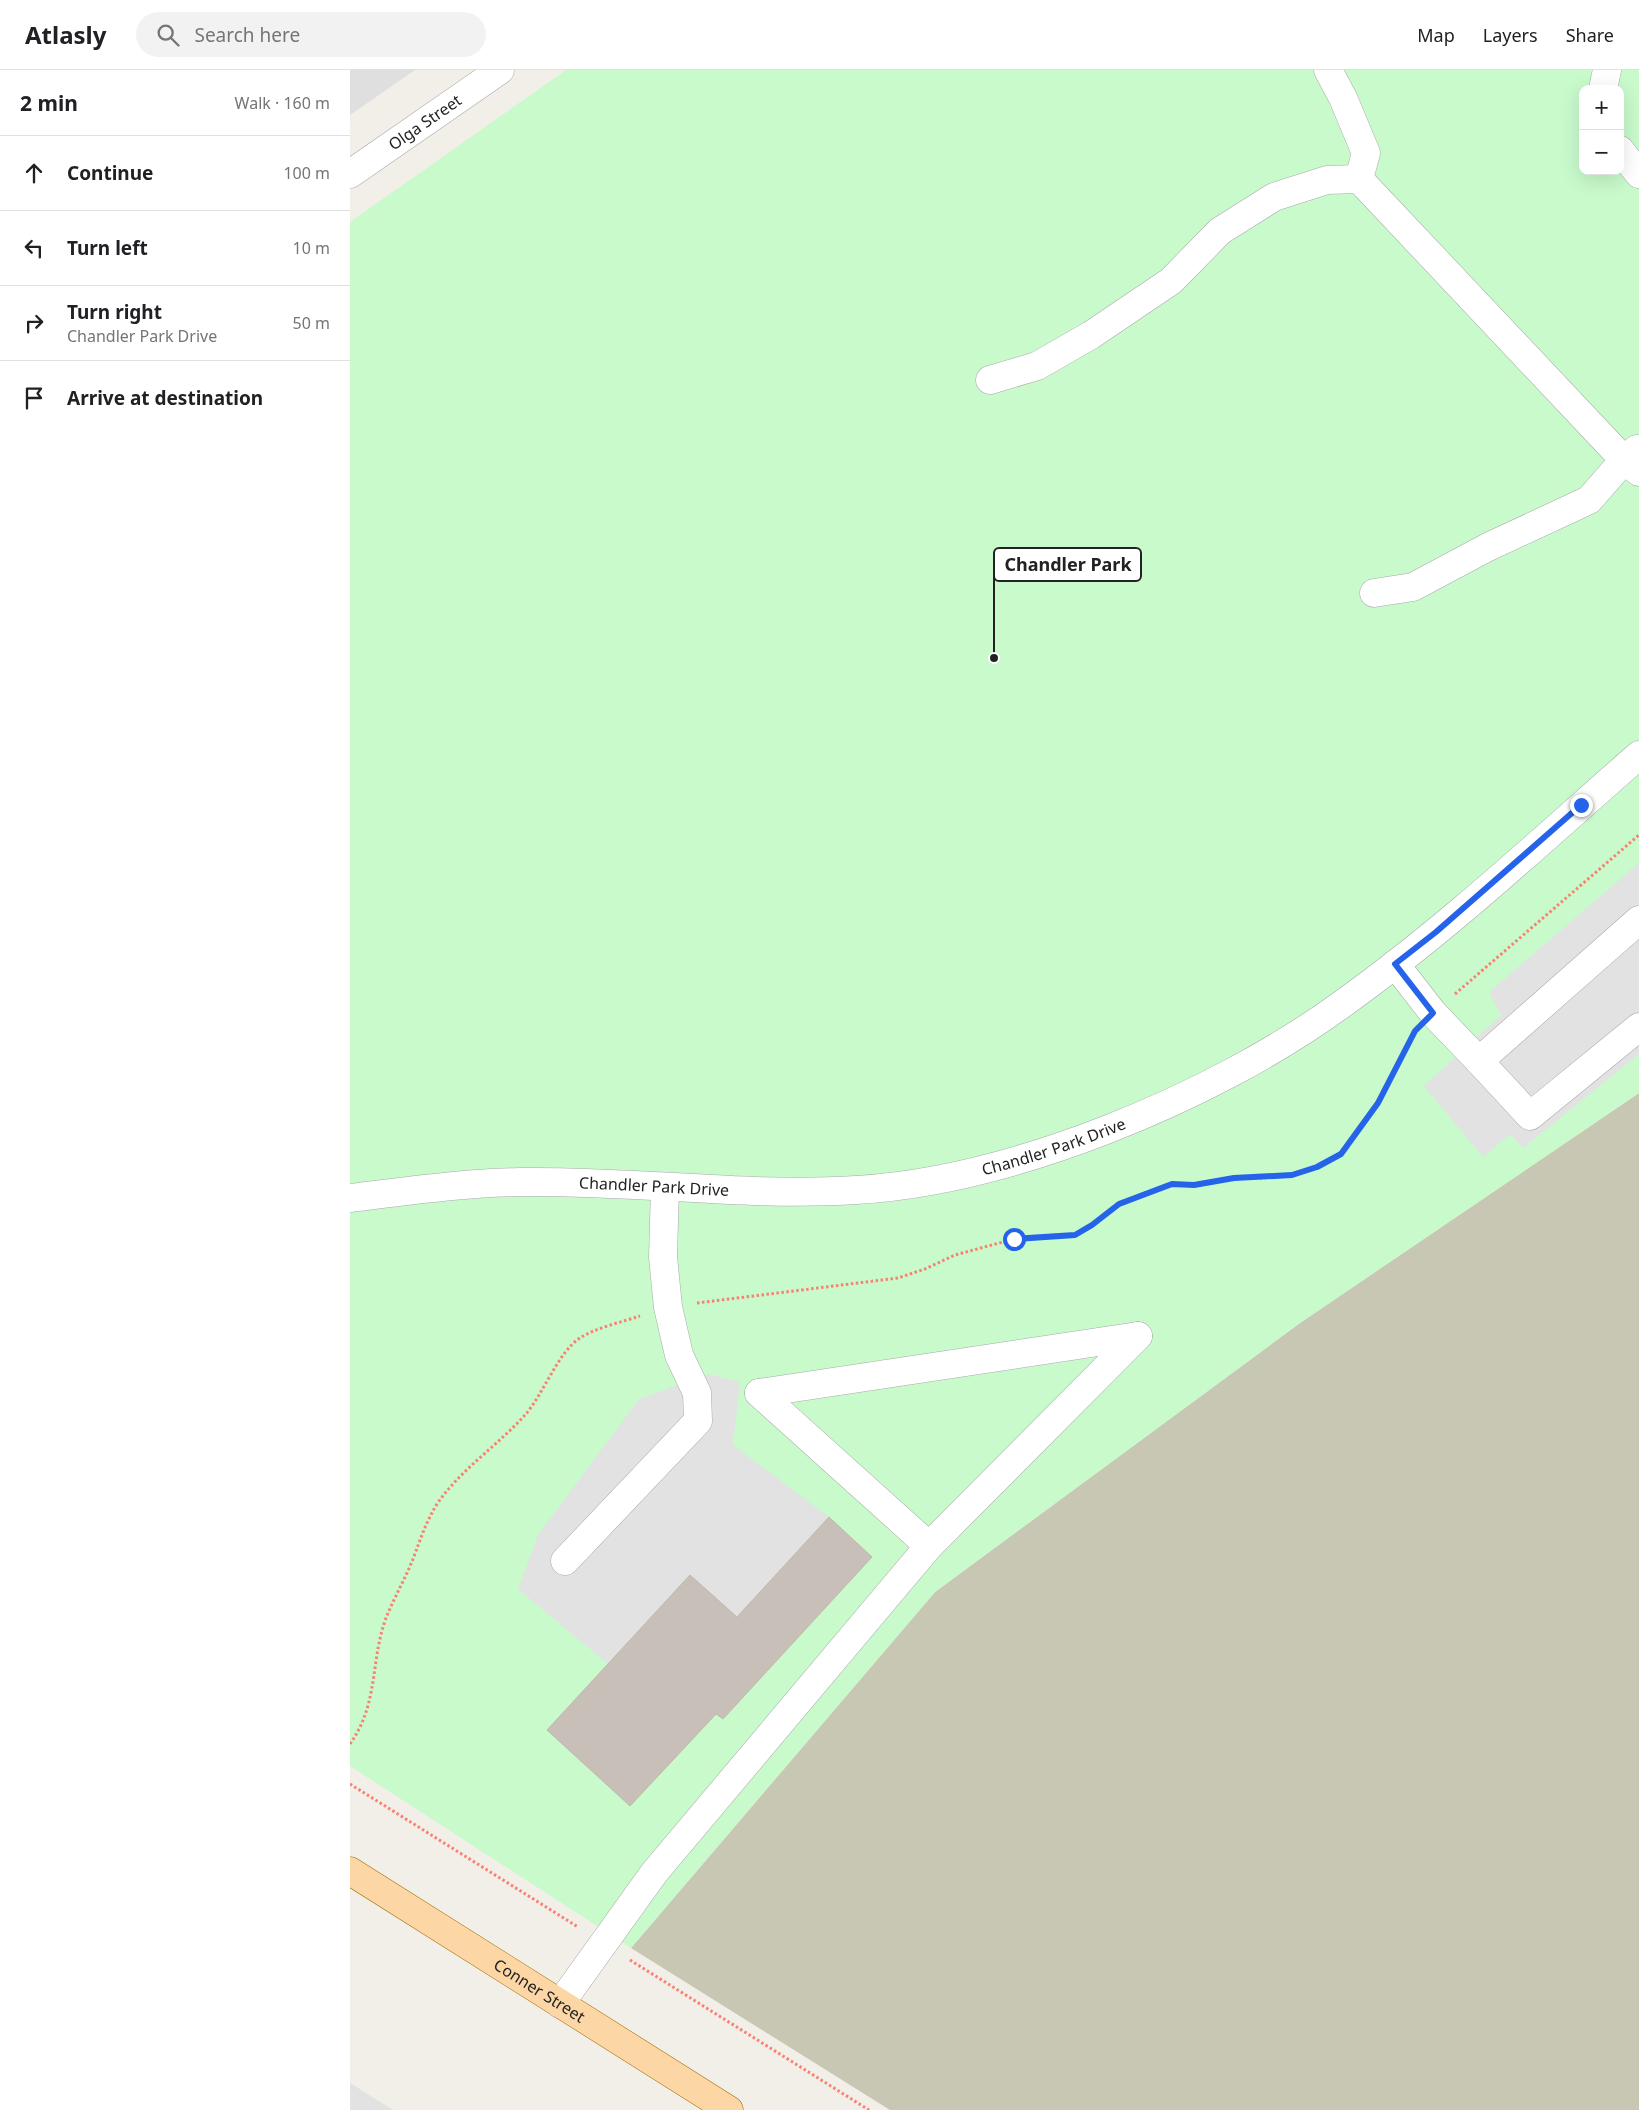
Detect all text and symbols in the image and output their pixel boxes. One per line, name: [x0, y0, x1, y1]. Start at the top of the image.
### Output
search box: [136, 12, 486, 57]
text: Atlasly: [25, 18, 106, 51]
icon: search: [154, 21, 182, 49]
text: Search here: [194, 22, 300, 48]
text: Map: [1417, 23, 1455, 47]
text: Layers: [1483, 23, 1538, 47]
text: Share: [1566, 23, 1614, 47]
map controls: [1579, 85, 1624, 175]
button: +: [1579, 85, 1624, 130]
text: 2 min: [20, 89, 78, 117]
street label: Olga Street: [384, 89, 466, 155]
text: Walk · 160 m: [235, 92, 330, 114]
button: −: [1579, 130, 1624, 175]
icon: ahead: [20, 159, 48, 187]
text: Continue: [67, 160, 153, 186]
text: 100 m: [283, 162, 330, 184]
icon: left: [20, 234, 48, 262]
text: Turn left: [67, 235, 148, 261]
text: 10 m: [293, 237, 330, 259]
text: Turn right: [67, 299, 162, 325]
icon: right: [20, 309, 48, 337]
text: 50 m: [293, 312, 330, 334]
text: Chandler Park Drive: [67, 325, 217, 347]
icon: arrive: [20, 384, 48, 412]
text: Arrive at destination: [67, 385, 263, 411]
callout: Chandler Park: [994, 548, 1141, 581]
text: Chandler Park: [1004, 552, 1132, 576]
route end: [1570, 794, 1593, 817]
street label: Chandler Park Drive: [979, 1112, 1129, 1180]
street label: Chandler Park Drive: [579, 1171, 730, 1201]
route start: [1003, 1228, 1026, 1251]
street label: Conner Street: [490, 1953, 590, 2028]

